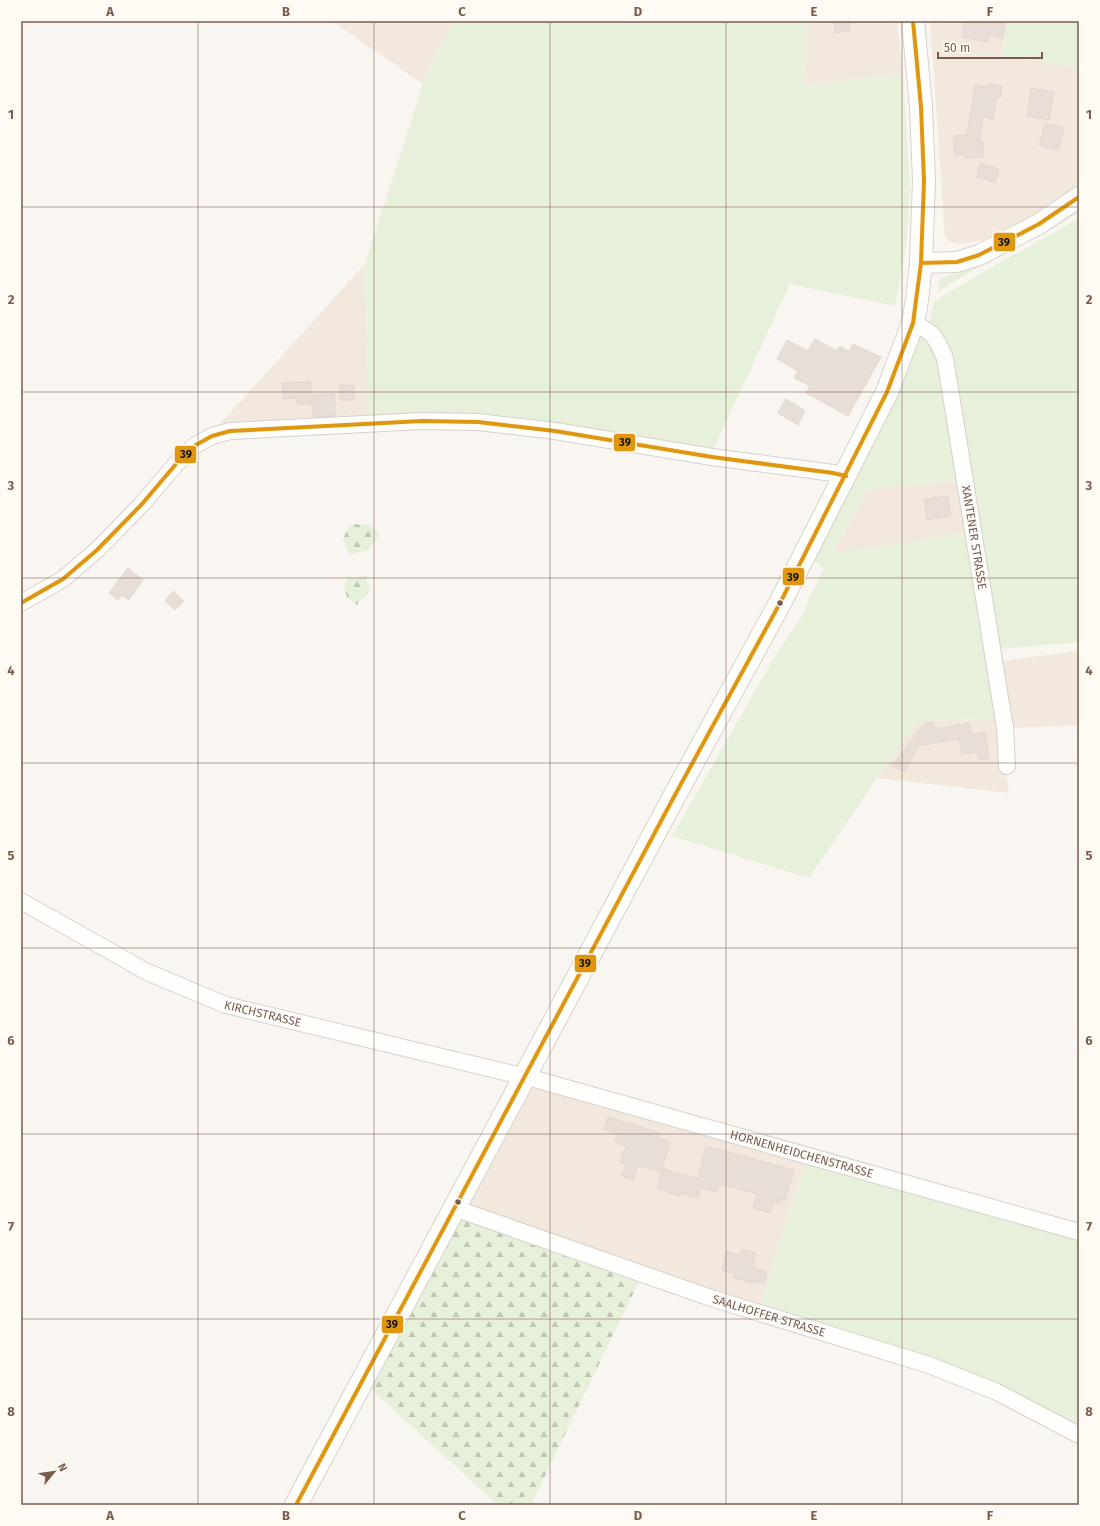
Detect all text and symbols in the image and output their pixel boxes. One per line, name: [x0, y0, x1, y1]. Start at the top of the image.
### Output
text: A: [105, 4, 114, 19]
text: B: [282, 4, 290, 19]
text: C: [458, 4, 466, 19]
text: D: [634, 4, 643, 19]
text: E: [811, 4, 818, 19]
text: F: [987, 4, 994, 19]
scale bar: [938, 34, 1042, 60]
text: 50 m: [944, 41, 970, 55]
text: 1: [8, 107, 14, 122]
text: 1: [1086, 107, 1092, 122]
line badge: 39: [993, 232, 1016, 252]
text: 39: [997, 236, 1010, 249]
text: 2: [8, 292, 15, 307]
text: 2: [1086, 292, 1093, 307]
line badge: 39: [613, 433, 636, 452]
text: 39: [618, 436, 631, 449]
line badge: 39: [174, 445, 197, 464]
text: 39: [179, 448, 192, 461]
text: 3: [7, 478, 15, 493]
text: 3: [1085, 478, 1093, 493]
street label: XANTENER STRASSE: [959, 484, 989, 590]
line badge: 39: [782, 567, 805, 586]
text: 39: [786, 571, 799, 584]
unlabelled marker: [775, 598, 785, 608]
text: 4: [7, 663, 15, 678]
text: 4: [1085, 663, 1093, 678]
text: 5: [8, 848, 15, 863]
text: 5: [1086, 848, 1093, 863]
line badge: 39: [574, 954, 597, 973]
text: 39: [578, 957, 591, 970]
street label: KIRCHSTRASSE: [223, 998, 303, 1030]
text: 6: [7, 1033, 15, 1048]
text: 6: [1085, 1033, 1093, 1048]
street label: HORNENHEIDCHENSTRASSE: [729, 1127, 875, 1181]
unlabelled marker: [453, 1197, 463, 1207]
text: 7: [8, 1219, 14, 1234]
text: 7: [1086, 1219, 1092, 1234]
street label: SAALHOFFER STRASSE: [711, 1292, 827, 1340]
line badge: 39: [381, 1315, 404, 1334]
text: 39: [385, 1318, 398, 1331]
text: 8: [7, 1404, 15, 1419]
text: 8: [1085, 1404, 1093, 1419]
north arrow: [34, 1452, 74, 1492]
text: N: [55, 1461, 70, 1474]
text: A: [105, 1508, 114, 1523]
text: B: [282, 1508, 290, 1523]
text: C: [458, 1508, 466, 1523]
text: D: [634, 1508, 643, 1523]
text: E: [811, 1508, 818, 1523]
text: F: [987, 1508, 994, 1523]

